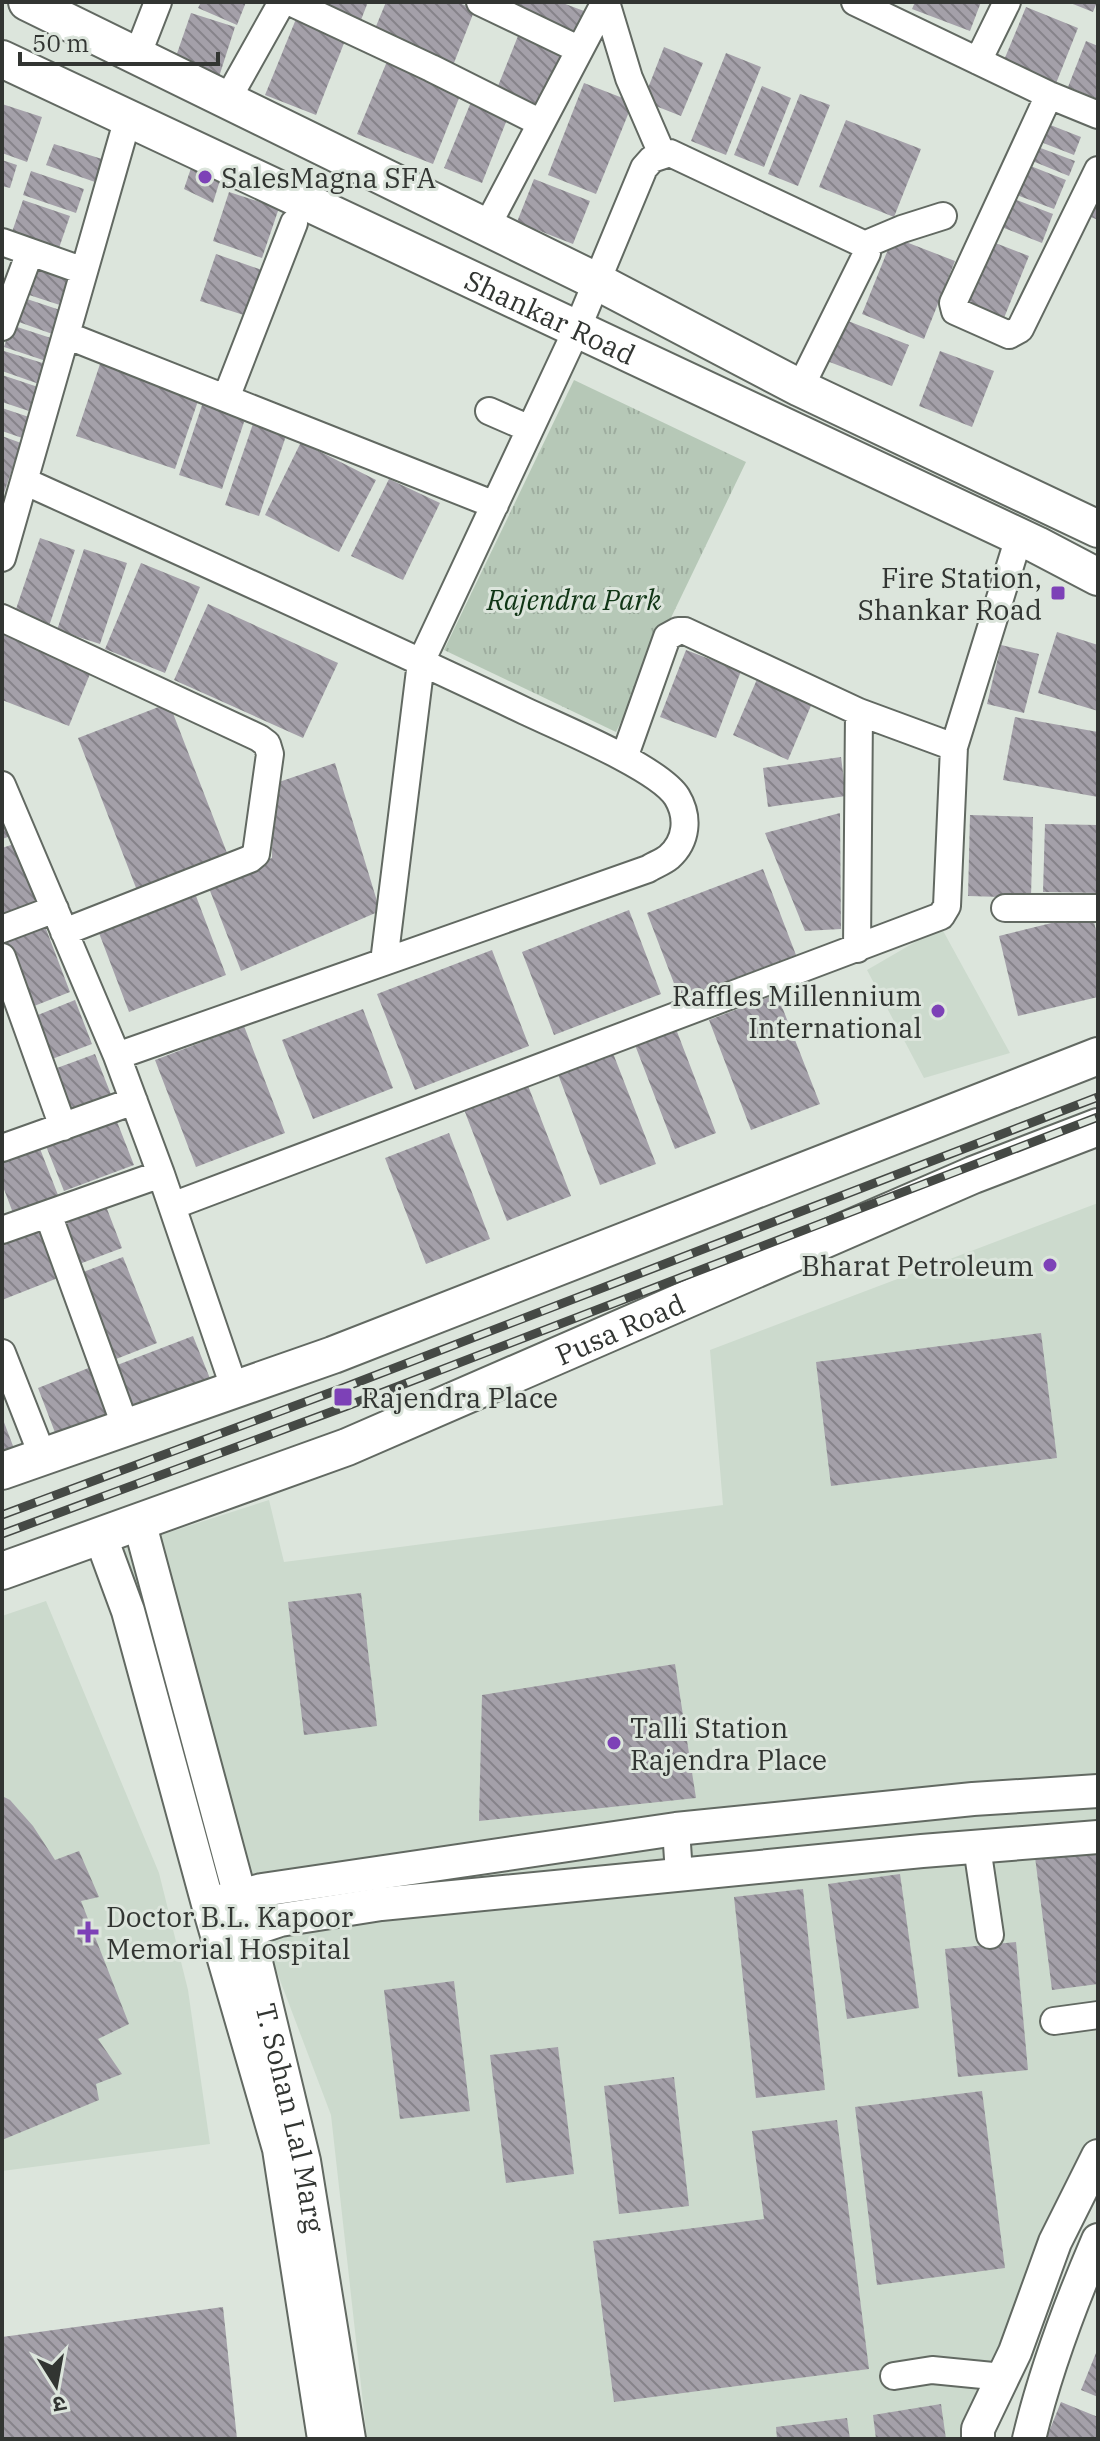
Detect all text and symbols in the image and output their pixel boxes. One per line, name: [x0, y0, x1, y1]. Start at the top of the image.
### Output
scale bar: [20, 16, 218, 66]
text: 50 m: [32, 27, 89, 59]
place label: SalesMagna SFA: [221, 159, 436, 196]
marker: SalesMagna SFA: [196, 168, 214, 186]
street label: Shankar Road: [459, 261, 642, 373]
place label: Fire Station, Shankar Road: [858, 559, 1042, 628]
park label: Rajendra Park: [486, 581, 661, 618]
marker: Fire Station, Shankar Road: [1049, 584, 1067, 602]
place label: Raffles Millennium International: [672, 977, 922, 1046]
marker: Raffles Millennium International: [929, 1002, 947, 1020]
place label: Bharat Petroleum: [801, 1247, 1034, 1284]
marker: Bharat Petroleum: [1041, 1256, 1059, 1274]
street label: Pusa Road: [549, 1284, 690, 1373]
place label: Rajendra Place: [361, 1379, 558, 1416]
marker: Rajendra Place: [332, 1386, 354, 1408]
place label: Talli Station Rajendra Place: [630, 1709, 827, 1778]
marker: Talli Station Rajendra Place: [605, 1734, 623, 1752]
place label: Doctor B.L. Kapoor Memorial Hospital: [106, 1898, 354, 1967]
marker: Doctor B.L. Kapoor Memorial Hospital: [77, 1921, 99, 1943]
street label: T. Sohan Lal Marg: [248, 1999, 334, 2235]
north arrow: [16, 2345, 96, 2425]
text: उ: [50, 2390, 69, 2421]

